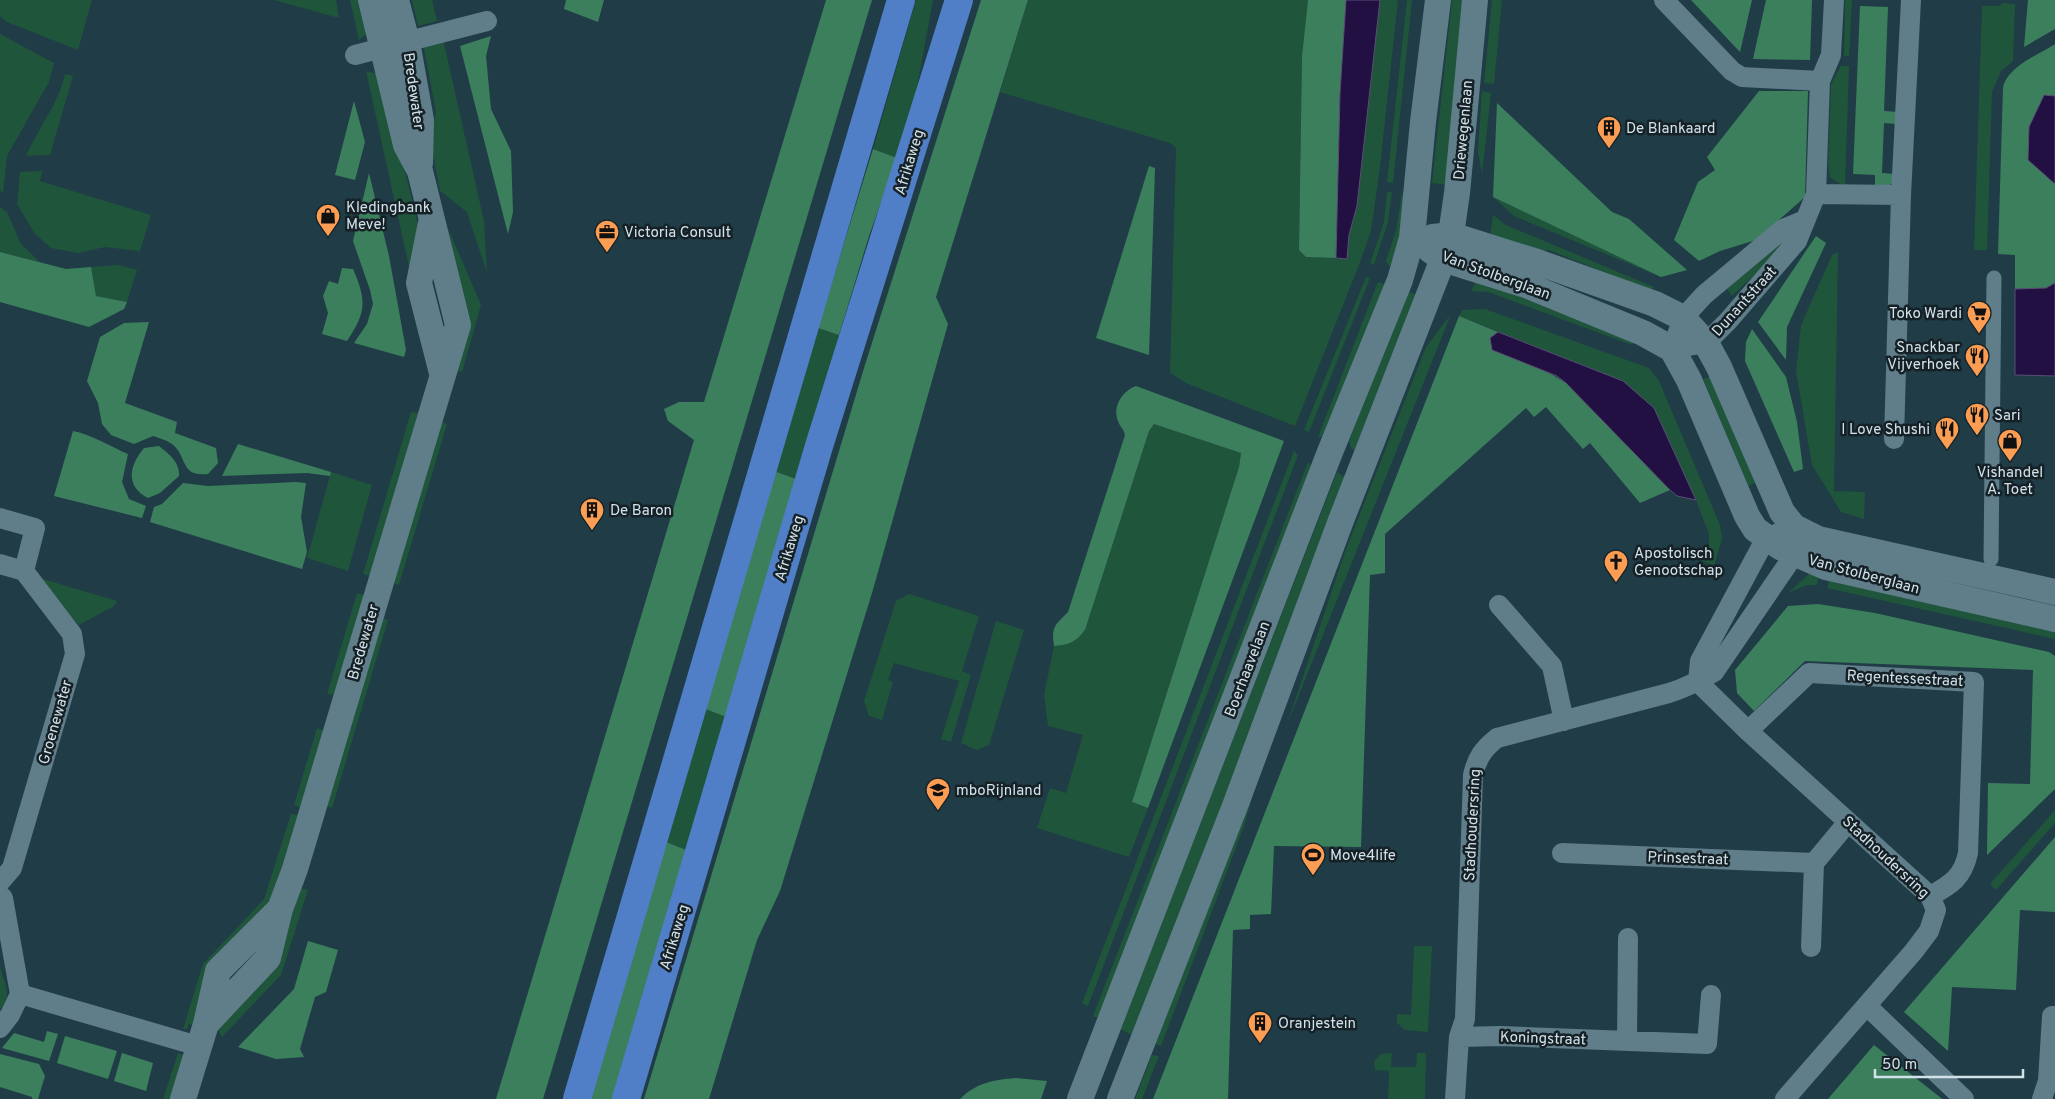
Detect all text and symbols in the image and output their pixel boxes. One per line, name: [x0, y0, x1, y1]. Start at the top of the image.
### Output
street label: Bredewater: [398, 51, 427, 131]
street label: Driewegenlaan: [1451, 79, 1478, 181]
building icon: De Blankaard: [1596, 115, 1622, 149]
place label: De Blankaard: [1626, 120, 1716, 139]
street label: Afrikaweg: [892, 127, 929, 197]
place label: Kledingbank Meve!: [346, 199, 431, 235]
shop icon: Kledingbank Meve!: [315, 203, 341, 237]
office icon: Victoria Consult: [594, 219, 620, 253]
place label: Victoria Consult: [624, 224, 731, 243]
street label: Van Stolberglaan: [1438, 248, 1553, 305]
street label: Dunantstraat: [1709, 263, 1782, 341]
supermarket icon: Toko Wardi: [1966, 300, 1992, 334]
place label: Toko Wardi: [1889, 305, 1962, 324]
place label: Snackbar Vijverhoek: [1887, 339, 1960, 375]
restaurant icon: Snackbar Vijverhoek: [1964, 343, 1990, 377]
restaurant icon: Sari: [1964, 402, 1990, 436]
place label: Sari: [1994, 407, 2021, 426]
restaurant icon: I Love Shushi: [1934, 416, 1960, 450]
place label: I Love Shushi: [1841, 421, 1930, 440]
shop icon: Vishandel A. Toet: [1997, 428, 2023, 462]
place label: Vishandel A. Toet: [1977, 464, 2043, 500]
building icon: De Baron: [579, 497, 605, 531]
place label: De Baron: [610, 502, 672, 521]
street label: Afrikaweg: [772, 513, 809, 583]
place label: Apostolisch Genootschap: [1634, 545, 1723, 581]
church icon: Apostolisch Genootschap: [1603, 549, 1629, 583]
street label: Van Stolberglaan: [1806, 551, 1921, 599]
street label: Bredewater: [345, 602, 384, 682]
street label: Boerhaavelaan: [1221, 619, 1275, 720]
street label: Regentessestraat: [1846, 667, 1964, 692]
street label: Groenewater: [35, 678, 78, 767]
street label: Stadhoudersring: [1461, 768, 1486, 882]
school or university icon: mboRijnland: [925, 777, 951, 811]
place label: mboRijnland: [956, 782, 1041, 801]
street label: Stadhoudersring: [1837, 813, 1933, 903]
sports icon: Move4life: [1300, 842, 1326, 876]
place label: Move4life: [1330, 847, 1396, 866]
street label: Prinsestraat: [1647, 849, 1729, 870]
street label: Afrikaweg: [657, 902, 694, 972]
building icon: Oranjestein: [1247, 1010, 1273, 1044]
place label: Oranjestein: [1278, 1015, 1356, 1034]
street label: Koningstraat: [1500, 1029, 1586, 1050]
scale bar: [1875, 1046, 2022, 1078]
text: 50 m: [1882, 1056, 1917, 1075]

